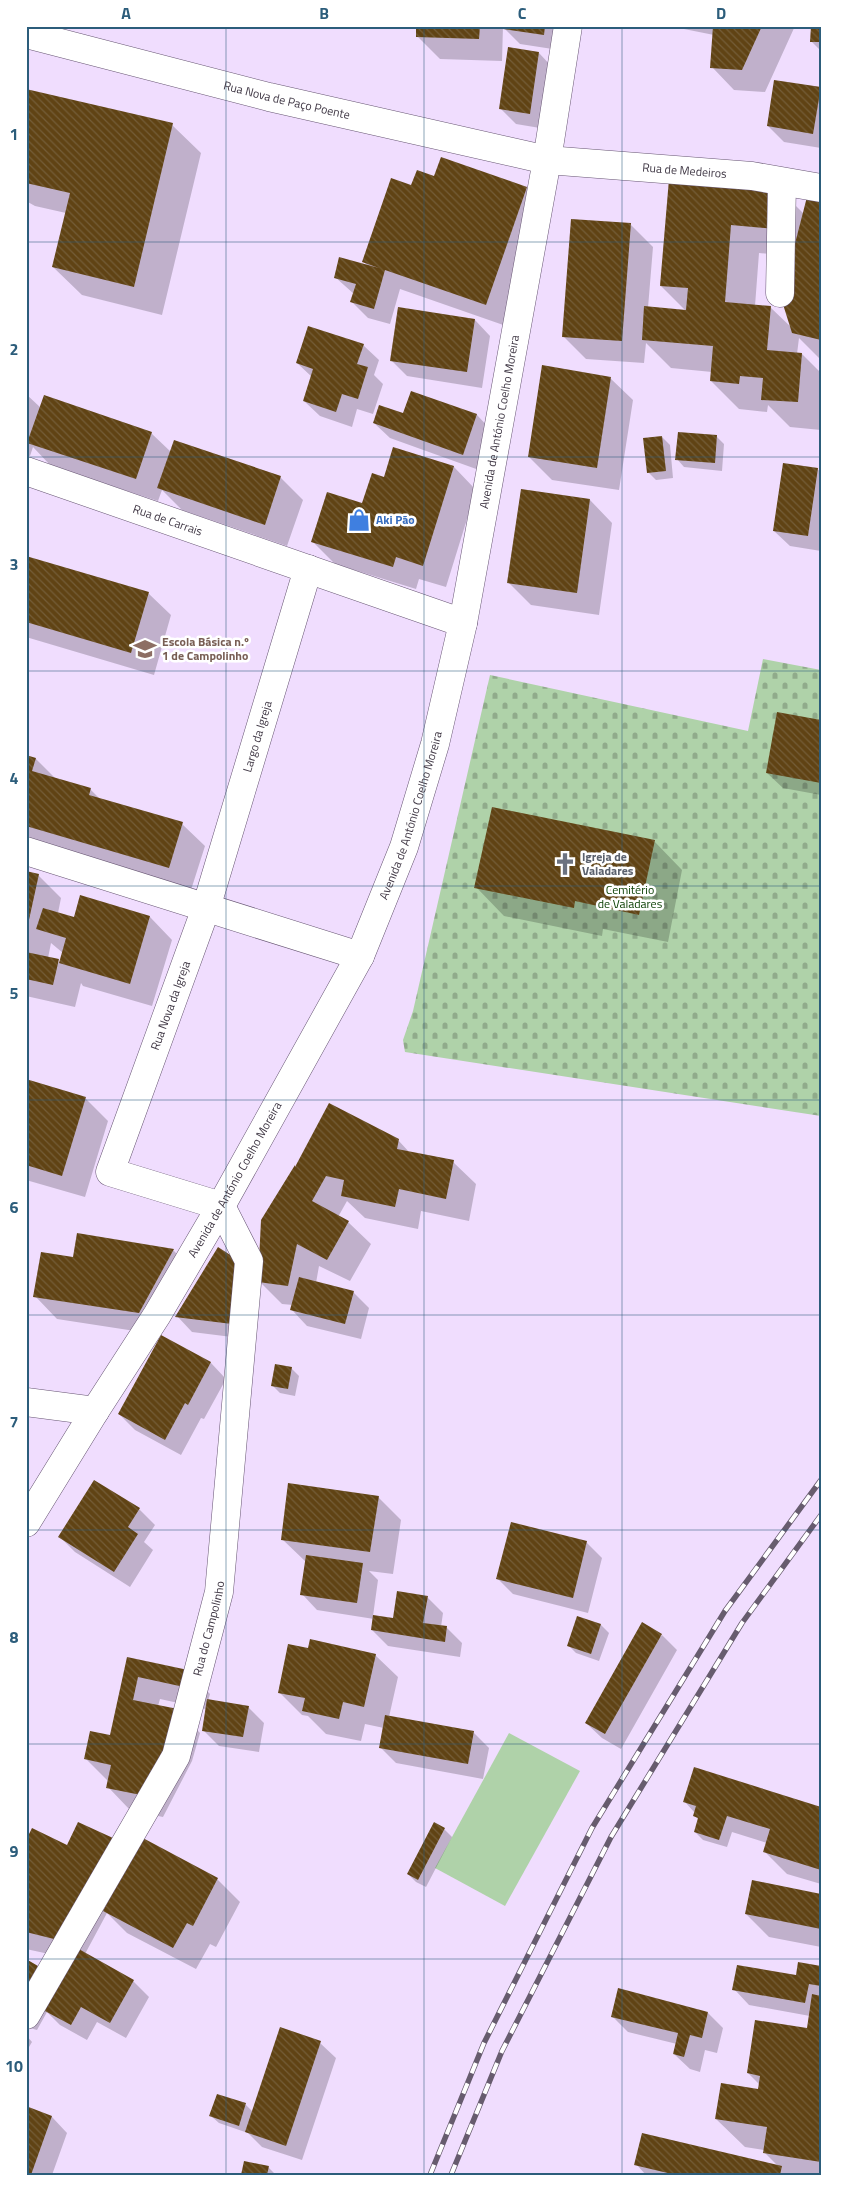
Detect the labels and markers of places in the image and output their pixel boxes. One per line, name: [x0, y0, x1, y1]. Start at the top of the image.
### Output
shop icon: Aki Pão: [346, 507, 372, 533]
place label: Aki Pão: [376, 510, 415, 529]
place label: Escola Básica n.º 1 de Campolinho: [162, 632, 249, 665]
school or university icon: Escola Básica n.º 1 de Campolinho: [132, 636, 158, 662]
place label: Igreja de Valadares: [582, 847, 634, 880]
church icon: Igreja de Valadares: [552, 851, 578, 877]

